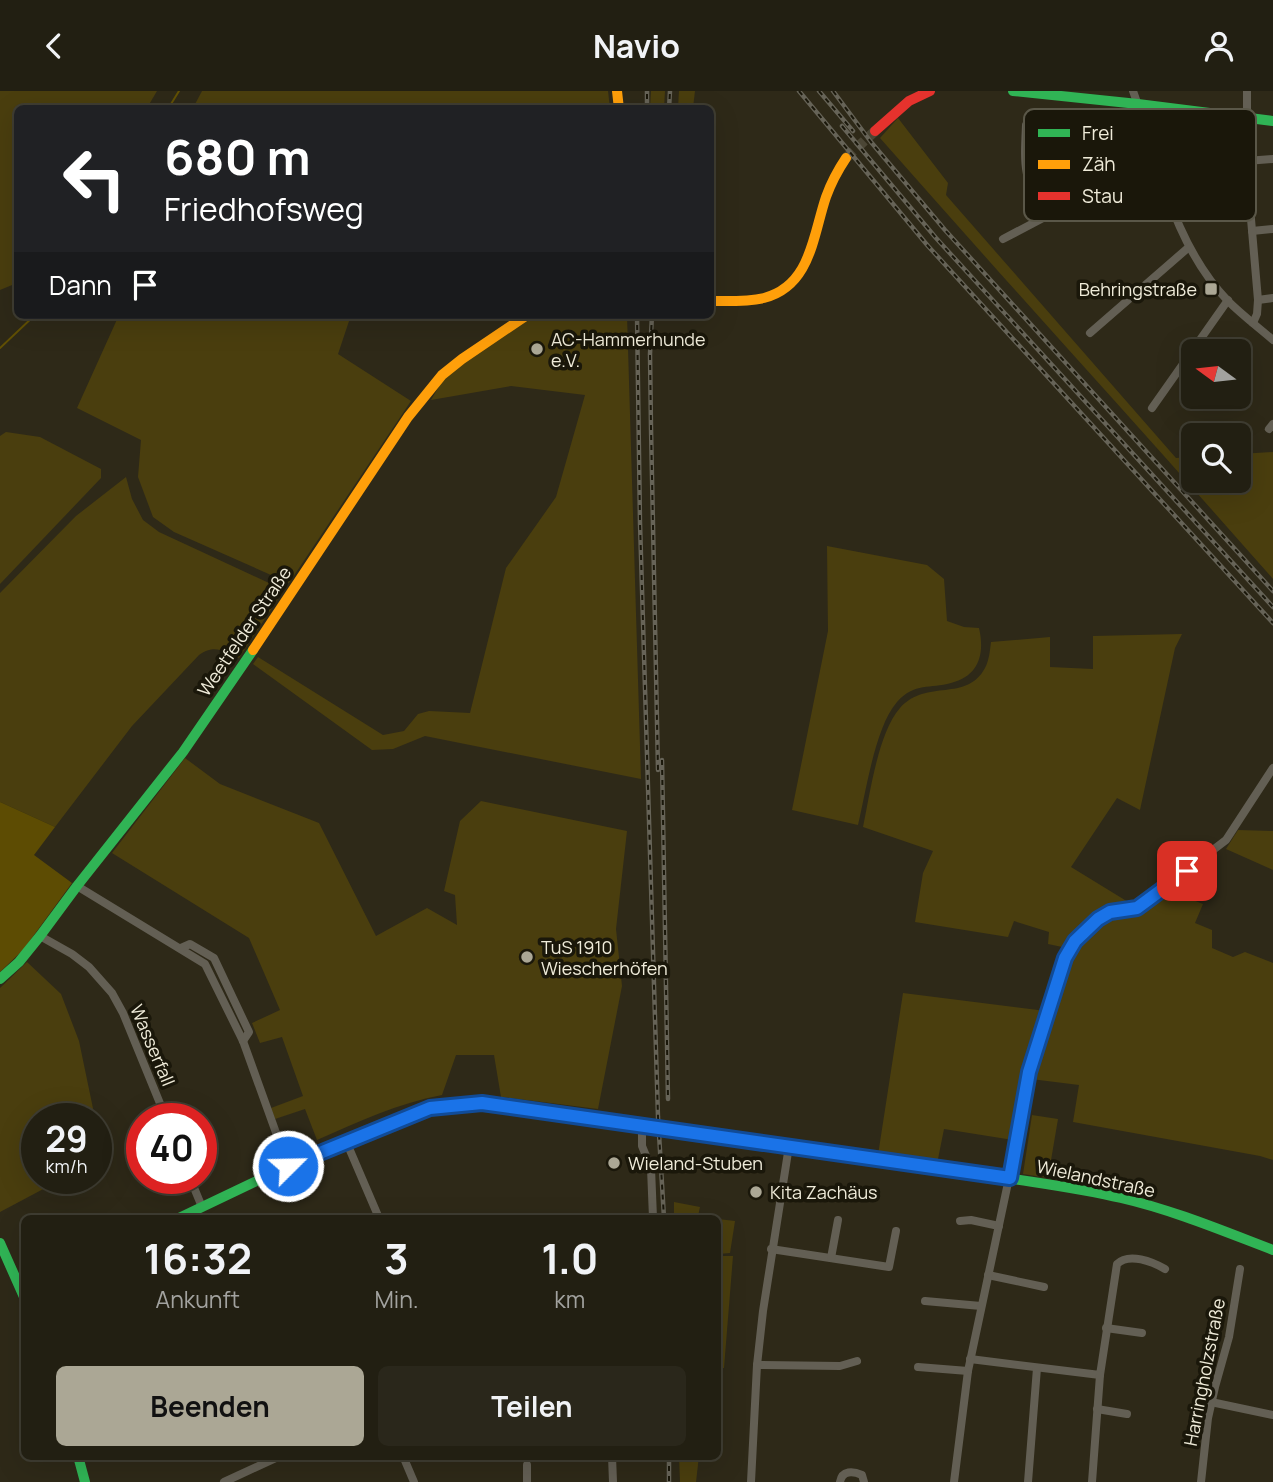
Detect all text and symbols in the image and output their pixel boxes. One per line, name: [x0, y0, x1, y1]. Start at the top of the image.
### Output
text: Navio: [593, 24, 680, 68]
icon: back: [35, 27, 73, 65]
icon: person: [1200, 27, 1238, 65]
legend: [1024, 109, 1256, 221]
text: Frei: [1082, 120, 1114, 146]
text: 680 m: [164, 123, 311, 190]
icon: left: [49, 133, 140, 224]
text: Zäh: [1082, 151, 1116, 177]
text: Stau: [1082, 183, 1123, 209]
text: Friedhofsweg: [164, 187, 364, 231]
icon: arrive: [126, 266, 164, 304]
text: Dann: [49, 267, 112, 303]
place label: Behringstraße: [1079, 277, 1197, 301]
marker: Behringstraße: [1203, 281, 1219, 297]
place label: AC-Hammerhunde e.V.: [551, 327, 705, 372]
north arrow: [1181, 339, 1251, 409]
map controls: [1181, 339, 1251, 493]
marker: AC-Hammerhunde e.V.: [529, 341, 545, 357]
button: search: [1181, 423, 1251, 493]
street label: Weetfelder Straße: [192, 561, 296, 701]
pin: [1157, 841, 1217, 901]
icon: arrive: [1168, 852, 1206, 890]
place label: TuS 1910 Wiescherhöfen: [541, 935, 668, 980]
marker: TuS 1910 Wiescherhöfen: [519, 949, 535, 965]
street label: Wasserfall: [125, 1001, 181, 1089]
speed limit sign: 40: [126, 1103, 217, 1194]
text: 29: [45, 1115, 88, 1163]
position arrow: [251, 1129, 325, 1203]
place label: Wieland-Stuben: [628, 1151, 763, 1175]
text: km/h: [46, 1154, 87, 1178]
street label: Wielandstraße: [1034, 1154, 1158, 1202]
marker: Wieland-Stuben: [606, 1155, 622, 1171]
place label: Kita Zachäus: [770, 1180, 878, 1204]
marker: Kita Zachäus: [748, 1184, 764, 1200]
text: 16:32: [144, 1229, 252, 1287]
text: 3: [384, 1229, 409, 1287]
text: 1.0: [541, 1229, 598, 1287]
text: Ankunft: [156, 1283, 240, 1315]
text: Min.: [374, 1283, 419, 1315]
text: km: [554, 1283, 585, 1315]
street label: Harringholzstraße: [1178, 1296, 1230, 1448]
button: Beenden: [56, 1366, 364, 1446]
button: Teilen: [378, 1366, 686, 1446]

